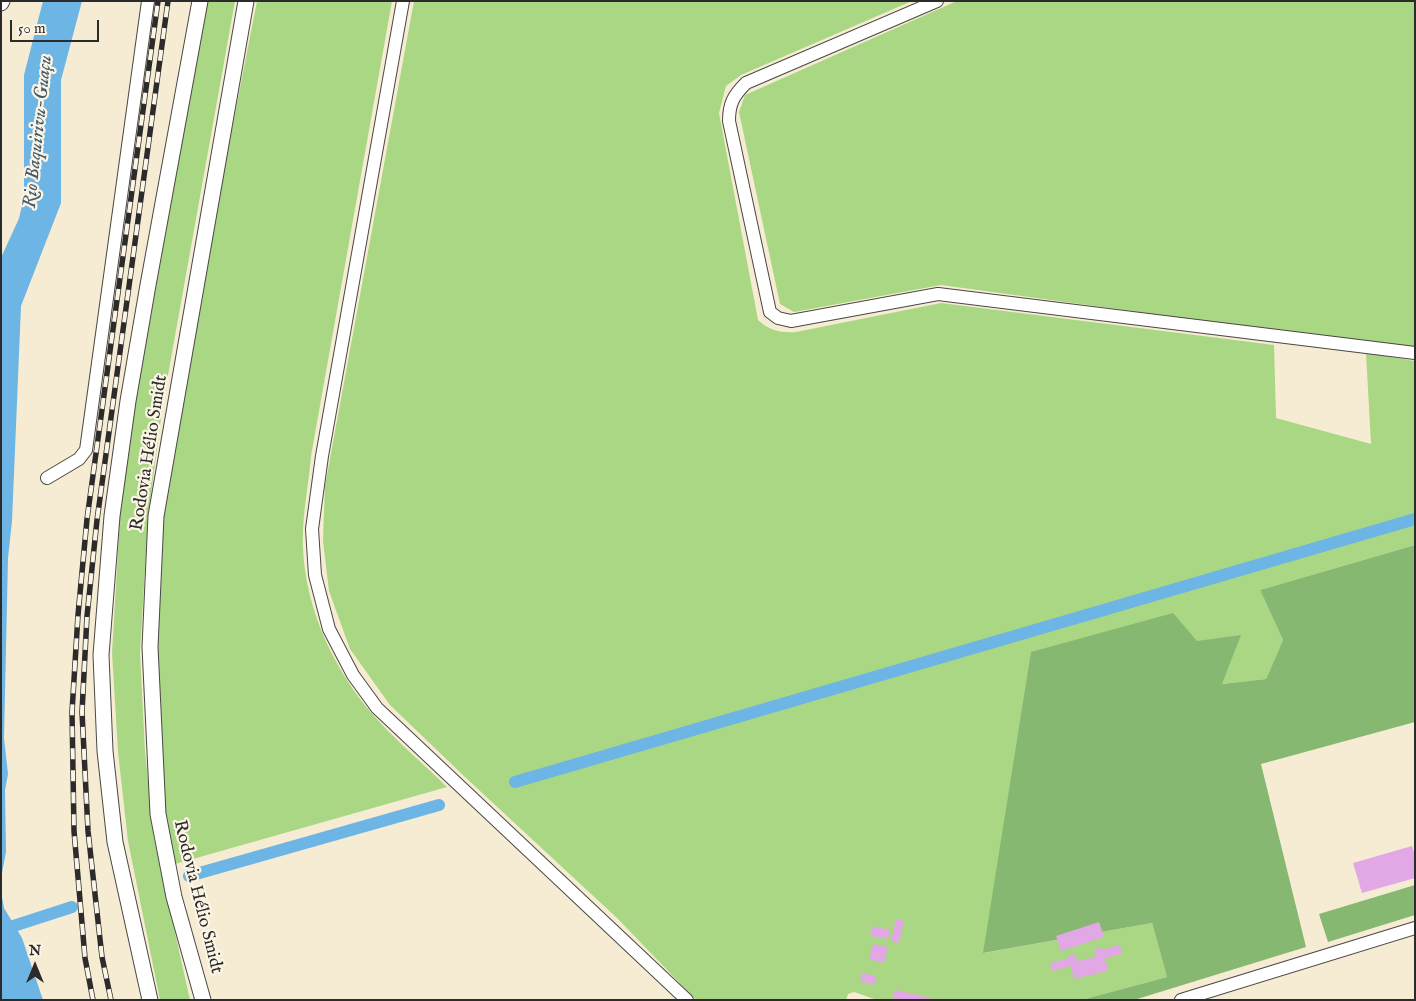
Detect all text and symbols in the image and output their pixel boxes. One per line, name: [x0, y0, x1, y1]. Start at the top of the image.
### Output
scale bar: [12, 10, 101, 42]
text: 50 m: [18, 19, 46, 38]
water label: Rio Baquirivu-Guaçu: [20, 54, 58, 210]
street label: Rodovia Hélio Smidt: [127, 374, 173, 532]
street label: Rodovia Hélio Smidt: [167, 818, 227, 976]
north arrow: [10, 941, 60, 991]
text: N: [29, 942, 41, 960]

